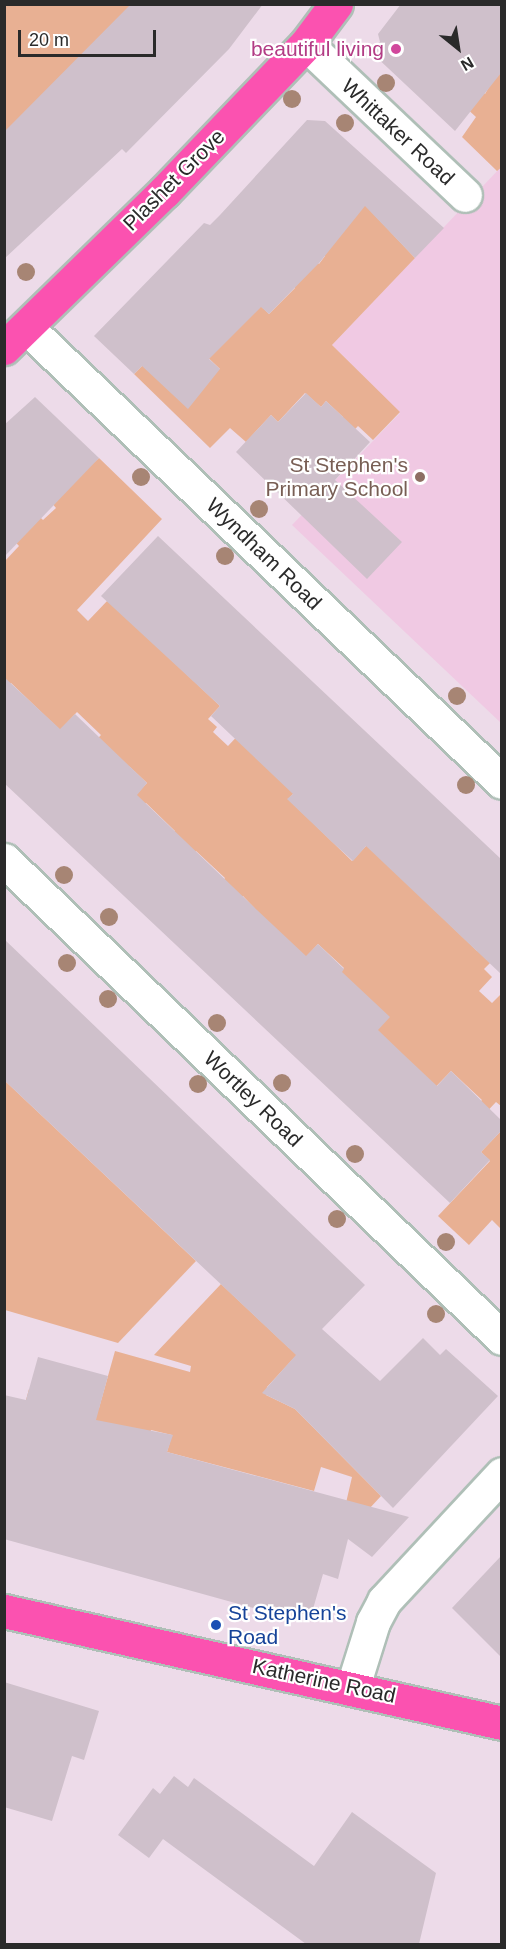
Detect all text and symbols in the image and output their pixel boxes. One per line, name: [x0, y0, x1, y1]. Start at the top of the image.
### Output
scale bar: [21, 18, 159, 56]
north arrow: [428, 18, 488, 78]
text: 20 m: [29, 30, 69, 50]
place label: beautiful living: [251, 36, 384, 62]
marker: beautiful living: [389, 42, 403, 56]
text: N: [458, 54, 477, 74]
street label: Whittaker Road: [336, 73, 460, 191]
street label: Plashet Grove: [118, 124, 230, 236]
place label: St Stephen's Primary School: [266, 452, 408, 502]
marker: St Stephen's Primary School: [413, 470, 427, 484]
street label: Wyndham Road: [201, 493, 327, 615]
street label: Wortley Road: [199, 1046, 307, 1152]
place label: St Stephen's Road: [228, 1600, 346, 1650]
marker: St Stephen's Road: [209, 1618, 223, 1632]
street label: Katherine Road: [250, 1654, 398, 1708]

